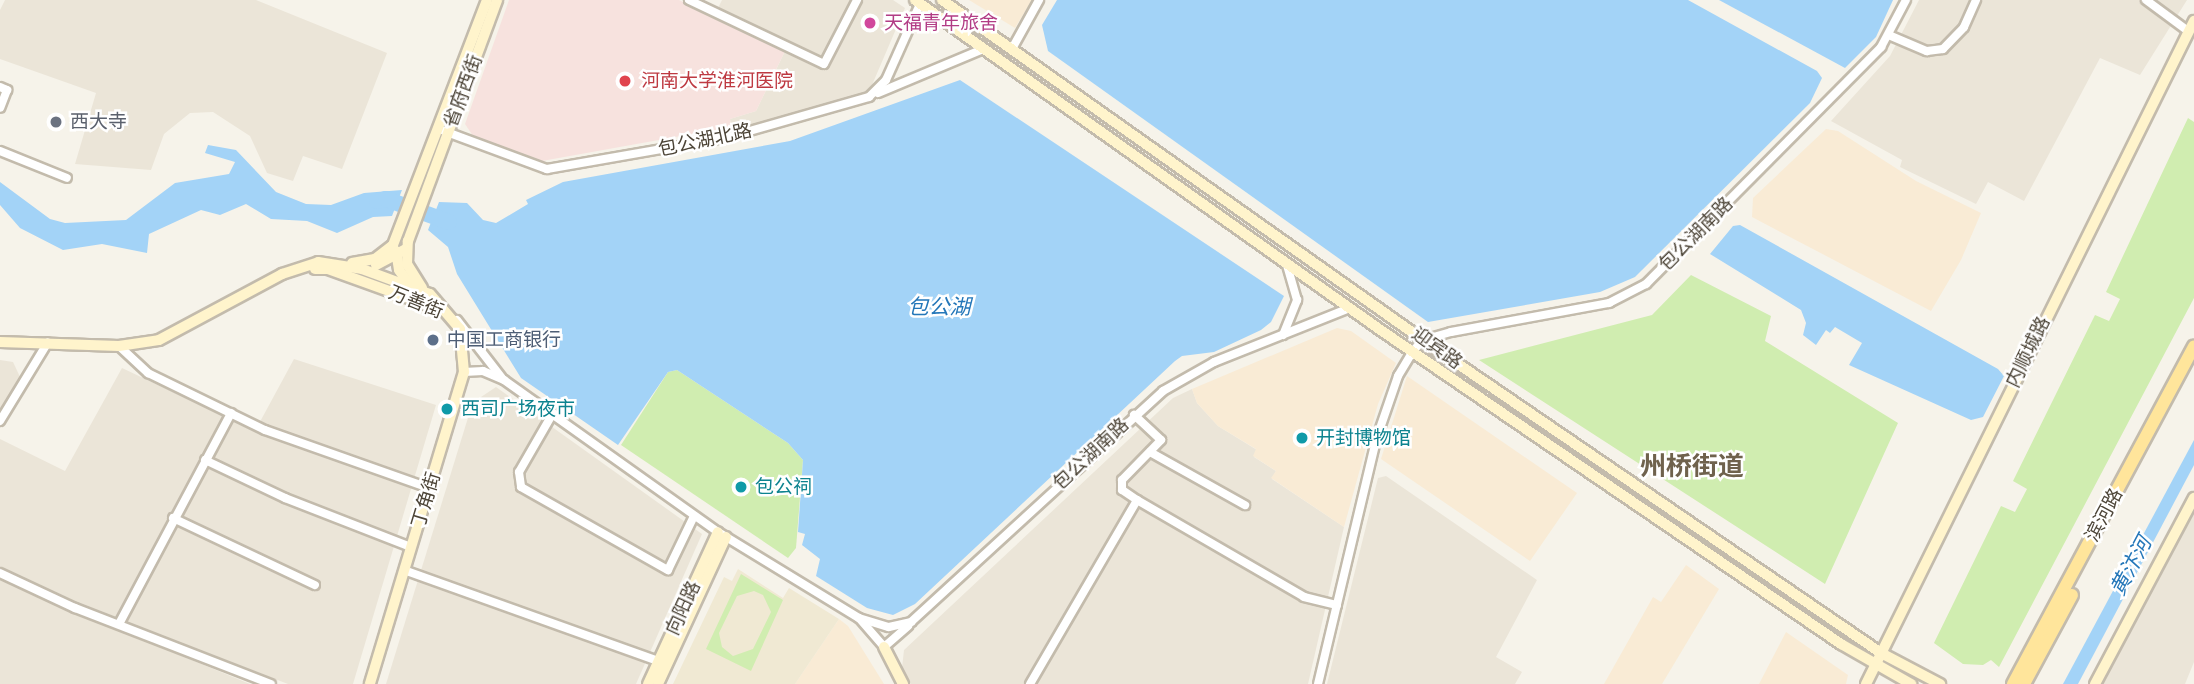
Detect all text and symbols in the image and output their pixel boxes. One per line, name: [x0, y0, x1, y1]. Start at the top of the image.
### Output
place label: 天福青年旅舍: [884, 12, 998, 34]
marker: 天福青年旅舍: [862, 15, 878, 31]
street label: 省府西街: [439, 51, 487, 131]
place label: 河南大学淮河医院: [641, 70, 793, 92]
marker: 河南大学淮河医院: [615, 71, 635, 91]
place label: 西大寺: [70, 111, 127, 133]
marker: 西大寺: [48, 114, 64, 130]
street label: 包公湖北路: [656, 119, 754, 161]
street label: 包公湖南路: [1654, 192, 1738, 276]
street label: 万善街: [385, 281, 447, 323]
water label: 包公湖: [908, 294, 970, 320]
street label: 内顺城路: [2001, 313, 2055, 391]
street label: 迎宾路: [1407, 322, 1467, 374]
place label: 中国工商银行: [447, 329, 561, 351]
marker: 中国工商银行: [425, 332, 441, 348]
place label: 西司广场夜市: [461, 398, 575, 420]
marker: 西司广场夜市: [439, 401, 455, 417]
street label: 包公湖南路: [1048, 413, 1134, 495]
place label: 开封博物馆: [1316, 427, 1411, 449]
marker: 开封博物馆: [1294, 430, 1310, 446]
district label: 州桥街道: [1640, 451, 1744, 483]
street label: 丁角街: [407, 469, 445, 531]
place label: 包公祠: [755, 476, 812, 498]
marker: 包公祠: [733, 479, 749, 495]
street label: 滨河路: [2081, 484, 2127, 546]
water label: 黄汴河: [2105, 532, 2157, 600]
street label: 向阳路: [661, 577, 705, 639]

